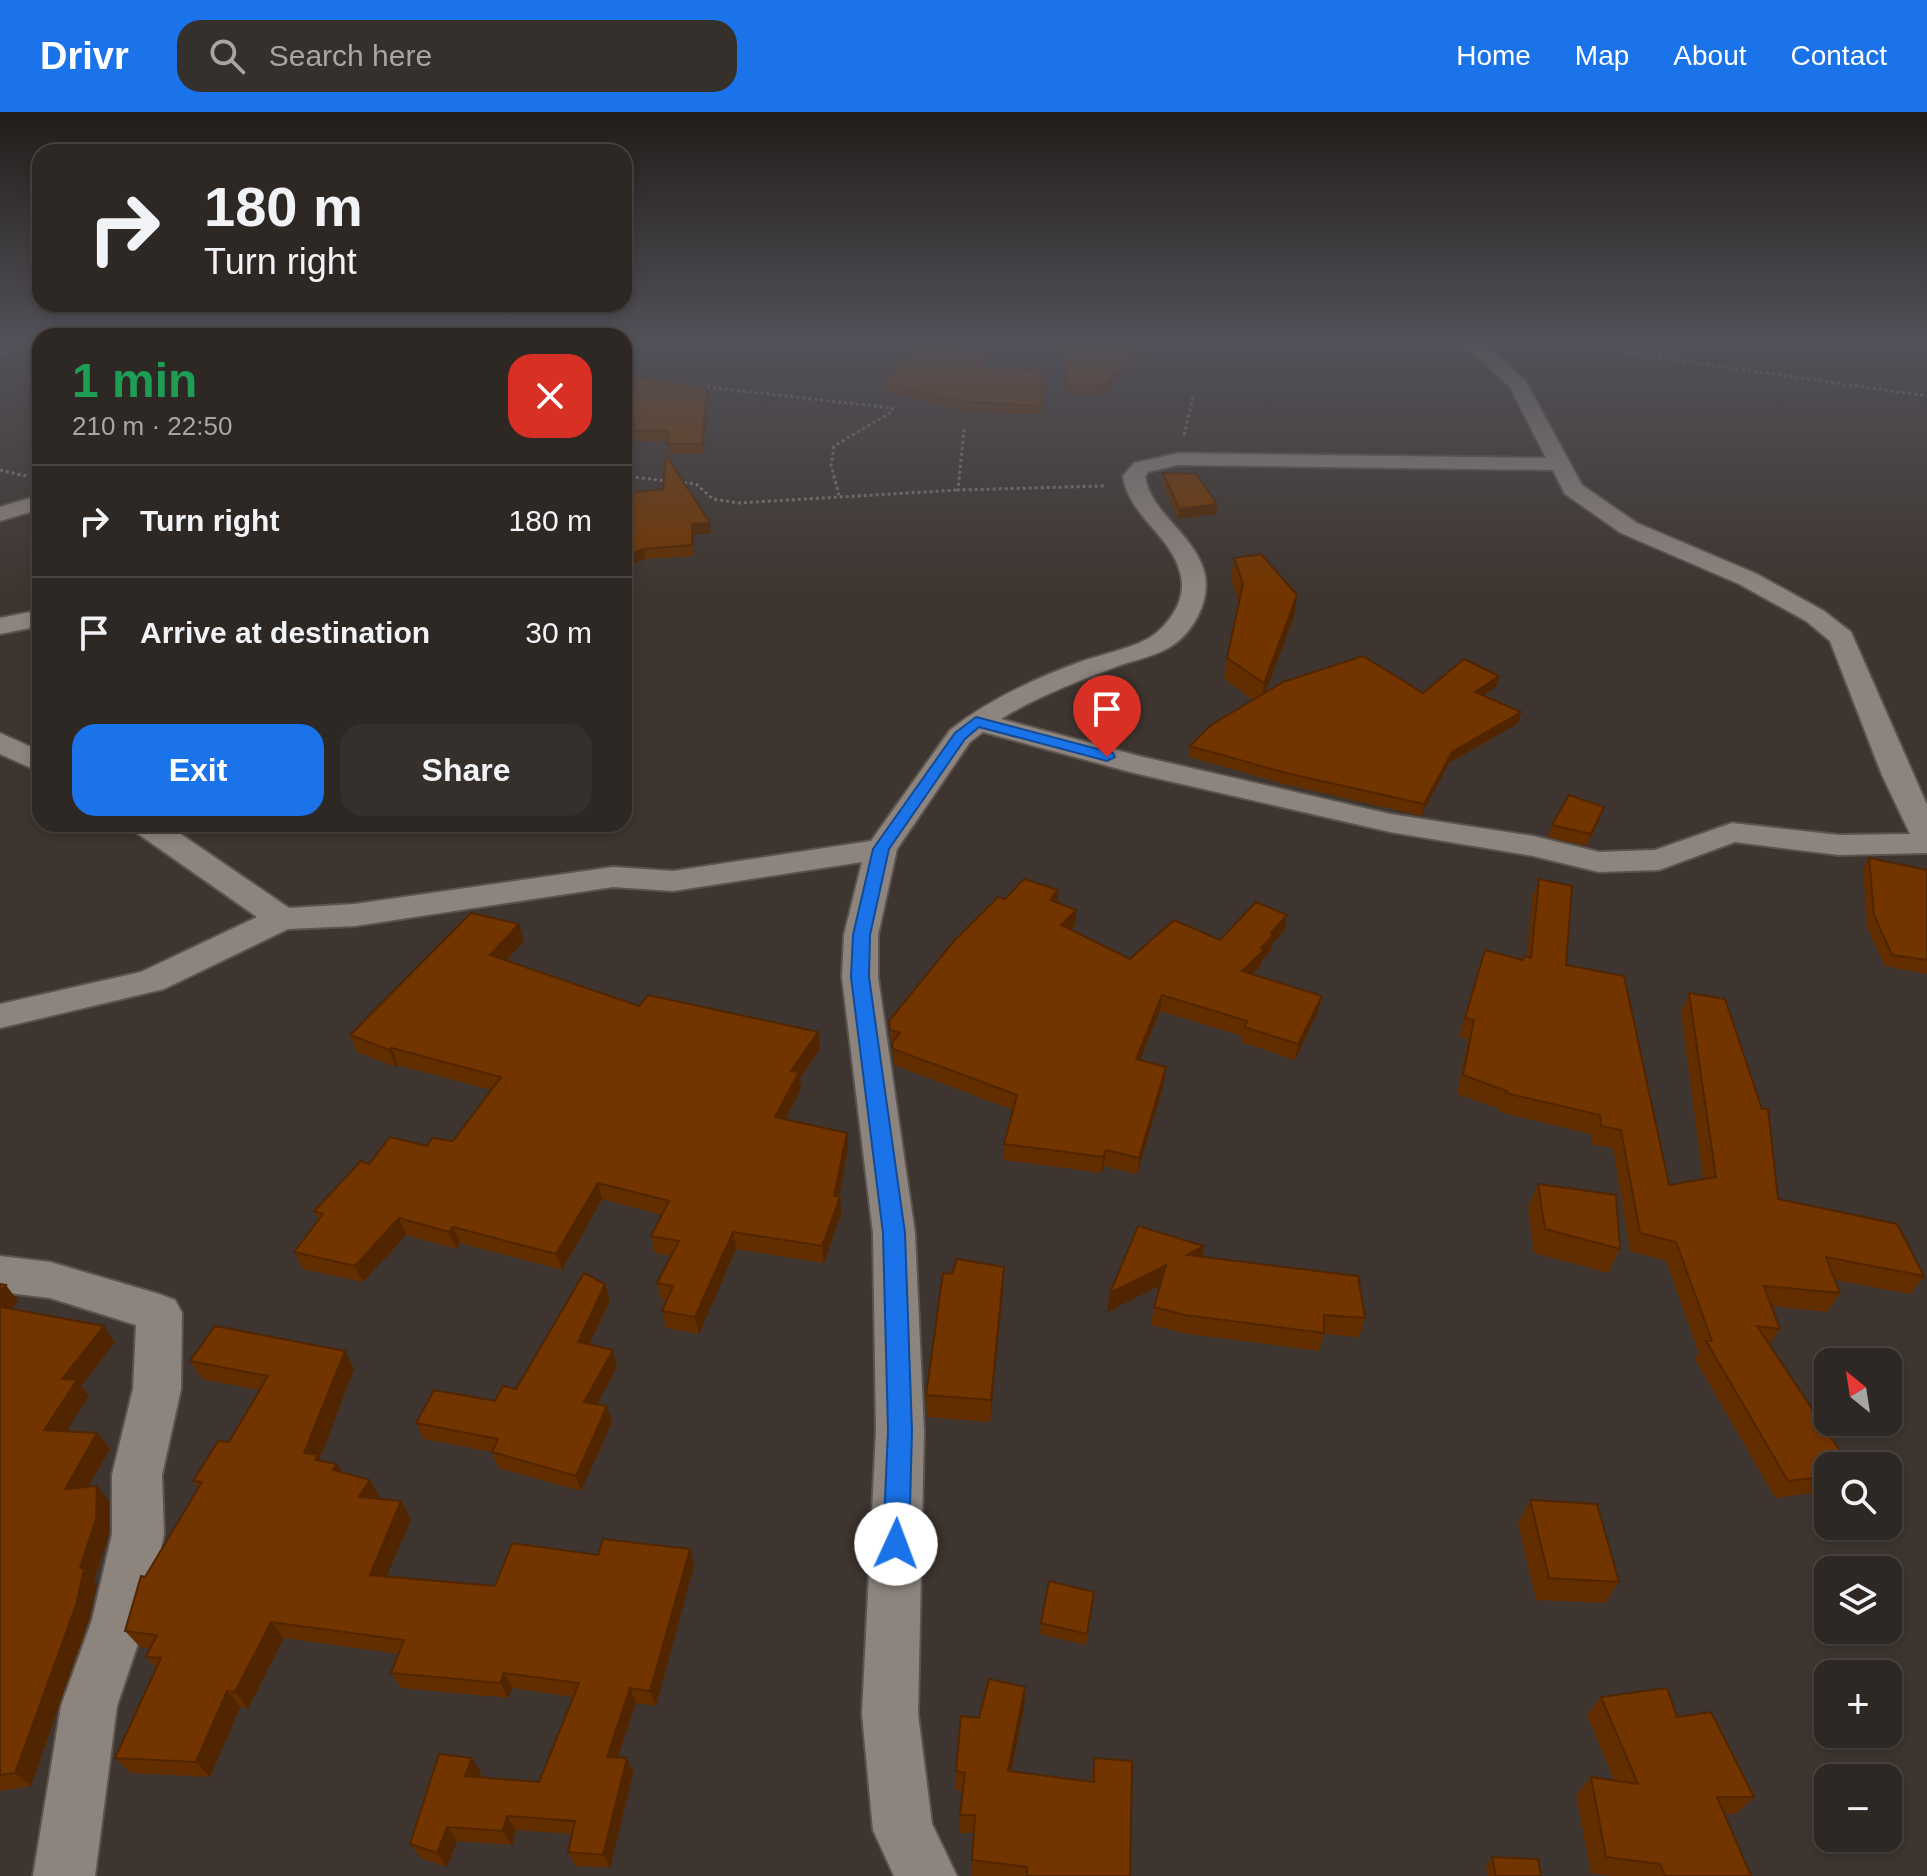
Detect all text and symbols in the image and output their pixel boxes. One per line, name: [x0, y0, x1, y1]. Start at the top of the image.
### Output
search box: [177, 20, 737, 92]
icon: search: [205, 34, 249, 78]
text: Drivr: [40, 35, 129, 77]
text: Search here: [269, 39, 432, 72]
text: Home: [1456, 40, 1531, 71]
text: Map: [1575, 40, 1629, 71]
text: About: [1673, 40, 1747, 71]
text: Contact: [1791, 40, 1887, 71]
text: 180 m: [204, 175, 363, 238]
icon: right: [72, 176, 176, 280]
text: Turn right: [204, 241, 357, 282]
text: 1 min: [72, 354, 197, 407]
button: close: [508, 354, 592, 438]
text: 210 m · 22:50: [72, 411, 232, 441]
icon: right: [72, 499, 116, 543]
text: Turn right: [140, 504, 279, 537]
text: 180 m: [509, 504, 592, 537]
icon: arrive: [72, 611, 116, 655]
text: Arrive at destination: [140, 616, 430, 649]
text: 30 m: [525, 616, 592, 649]
pin: [1073, 675, 1141, 757]
icon: arrive: [1085, 687, 1129, 731]
button: Exit: [72, 724, 324, 816]
button: Share: [340, 724, 592, 816]
north arrow: [1814, 1348, 1902, 1436]
map controls: [1814, 1348, 1902, 1852]
button: search: [1814, 1452, 1902, 1540]
position arrow: [854, 1502, 938, 1586]
button: layers: [1814, 1556, 1902, 1644]
button: +: [1814, 1660, 1902, 1748]
button: −: [1814, 1764, 1902, 1852]

